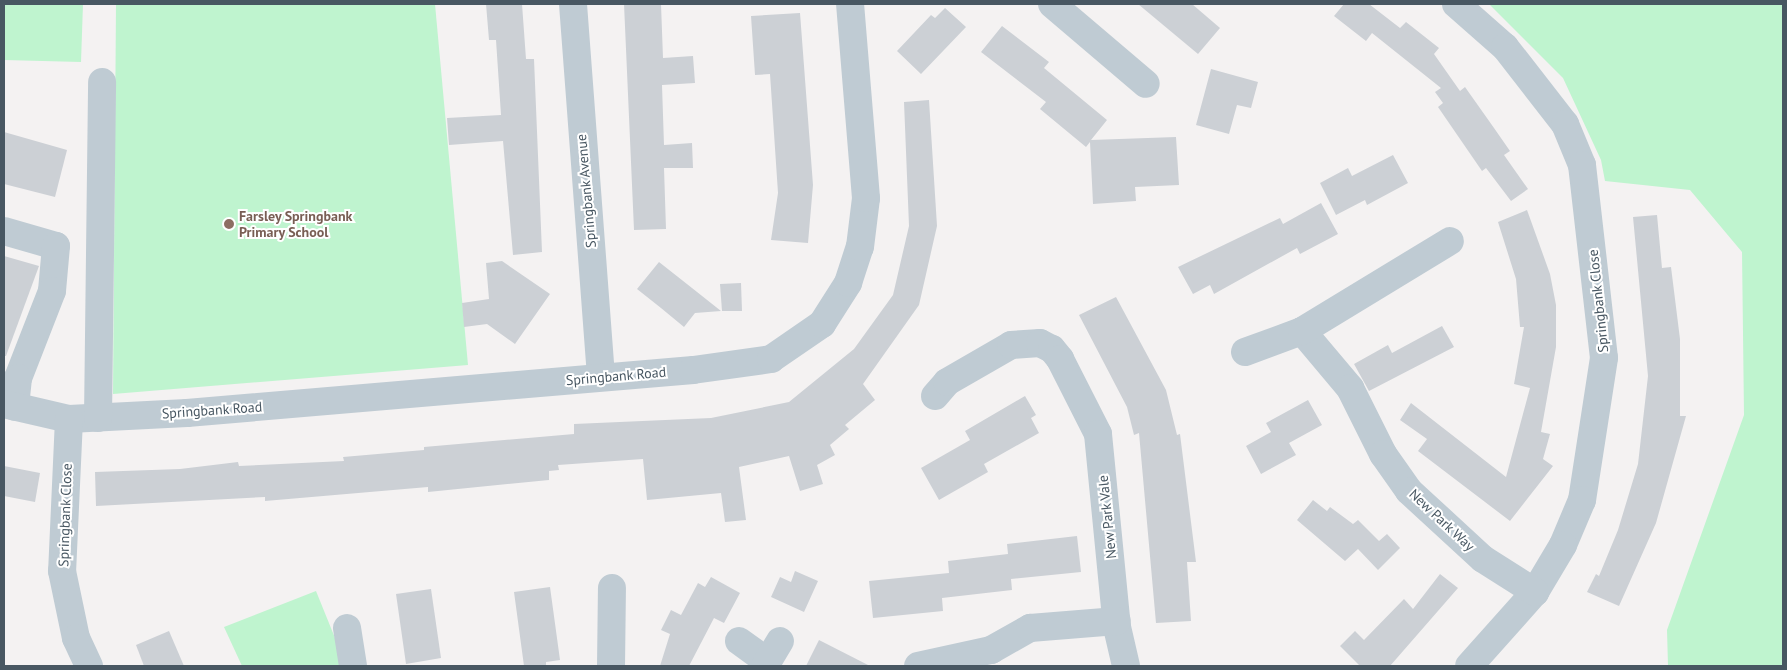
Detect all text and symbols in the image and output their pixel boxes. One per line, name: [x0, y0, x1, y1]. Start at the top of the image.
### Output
street label: Springbank Avenue: [573, 133, 599, 249]
place label: Farsley Springbank Primary School: [239, 208, 353, 240]
marker: Farsley Springbank Primary School: [223, 218, 235, 230]
street label: Springbank Close: [1584, 248, 1612, 354]
street label: Springbank Road: [565, 363, 667, 389]
street label: Springbank Road: [161, 398, 263, 422]
street label: Springbank Close: [55, 463, 75, 567]
street label: New Park Vale: [1094, 474, 1120, 560]
street label: New Park Way: [1405, 485, 1479, 555]

